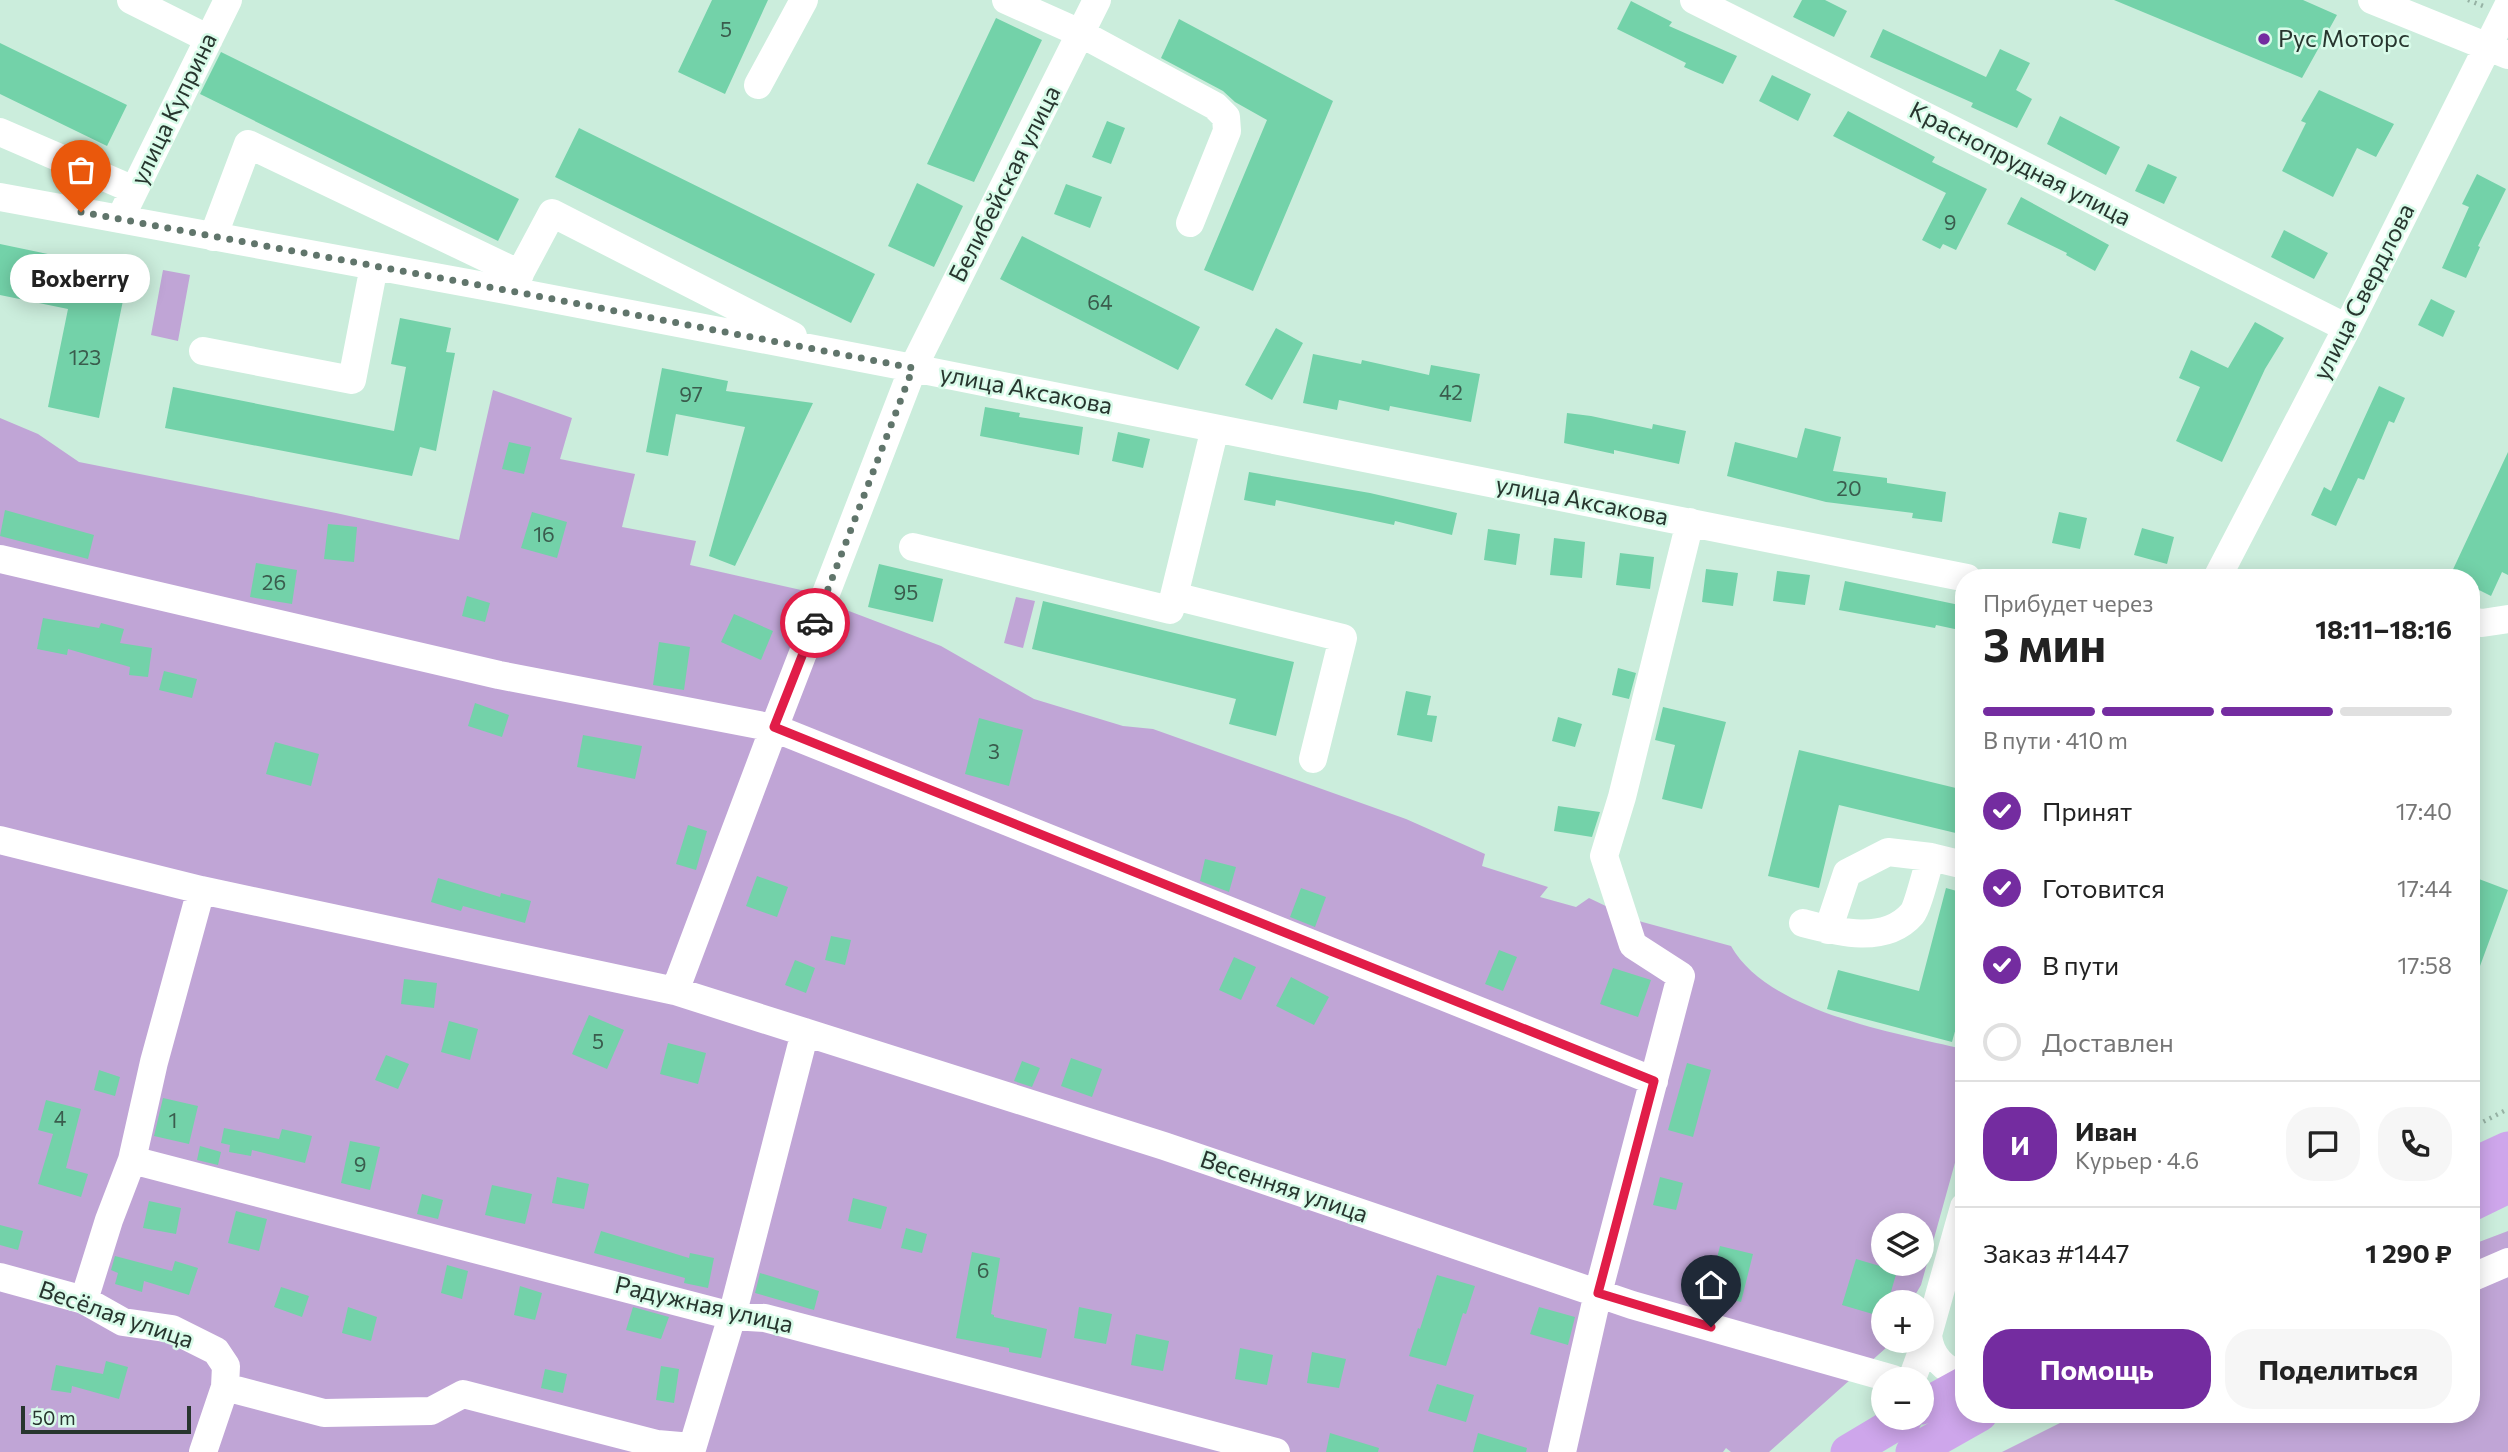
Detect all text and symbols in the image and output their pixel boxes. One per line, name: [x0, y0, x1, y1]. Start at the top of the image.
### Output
house number: 5: [720, 16, 732, 41]
place label: Рус Моторс: [2278, 23, 2410, 52]
street label: улица Куприна: [123, 28, 222, 189]
marker: Рус Моторс: [2256, 31, 2272, 47]
street label: Белибейская улица: [942, 80, 1066, 286]
street label: Краснопрудная улица: [1905, 94, 2136, 231]
pin: [51, 140, 111, 212]
icon: bag: [62, 151, 100, 189]
street label: улица Свердлова: [2306, 198, 2420, 384]
house number: 9: [1944, 209, 1956, 234]
callout: Boxberry: [11, 254, 151, 303]
text: Boxberry: [31, 264, 129, 292]
house number: 64: [1087, 289, 1113, 314]
house number: 123: [69, 344, 101, 369]
street label: улица Аксакова: [938, 358, 1115, 419]
house number: 42: [1439, 379, 1463, 404]
house number: 97: [679, 381, 703, 406]
street label: улица Аксакова: [1494, 469, 1671, 530]
house number: 20: [1836, 475, 1862, 500]
house number: 16: [533, 521, 555, 546]
house number: 26: [262, 569, 286, 594]
house number: 95: [894, 579, 918, 604]
courier: [780, 588, 850, 658]
text: Прибудет через: [1983, 589, 2153, 617]
icon: car: [796, 604, 834, 642]
text: 18:11–18:16: [2315, 613, 2452, 644]
text: 3 мин: [1983, 615, 2106, 671]
text: В пути · 410 m: [1983, 726, 2128, 754]
house number: 3: [988, 738, 1000, 763]
icon: check: [1983, 792, 2021, 830]
text: Принят: [2042, 795, 2132, 826]
text: 17:40: [2396, 797, 2452, 825]
icon: check: [1983, 869, 2021, 907]
text: Готовится: [2042, 872, 2165, 903]
text: 17:44: [2397, 874, 2452, 902]
icon: check: [1983, 946, 2021, 984]
text: В пути: [2042, 949, 2119, 980]
text: 17:58: [2397, 951, 2452, 979]
text: Доставлен: [2042, 1026, 2174, 1057]
house number: 5: [592, 1028, 604, 1053]
house number: 4: [54, 1105, 67, 1130]
house number: 1: [169, 1107, 177, 1132]
button: chat: [2286, 1107, 2360, 1181]
button: phone: [2378, 1107, 2452, 1181]
text: Иван: [2075, 1115, 2137, 1146]
text: И: [2010, 1129, 2030, 1160]
street label: Весенняя улица: [1197, 1143, 1372, 1228]
text: Курьер · 4.6: [2075, 1146, 2199, 1174]
house number: 9: [354, 1151, 366, 1176]
map controls: [1871, 1213, 1934, 1430]
button: layers: [1871, 1213, 1934, 1276]
text: Заказ #1447: [1983, 1237, 2130, 1268]
text: 1 290 ₽: [2365, 1237, 2452, 1268]
pin: [1681, 1255, 1741, 1327]
house number: 6: [977, 1257, 989, 1282]
icon: home: [1692, 1266, 1730, 1304]
street label: Радужная улица: [612, 1269, 796, 1338]
street label: Весёлая улица: [35, 1274, 198, 1354]
button: +: [1871, 1290, 1934, 1353]
button: Помощь: [1983, 1329, 2211, 1409]
button: Поделиться: [2225, 1329, 2452, 1409]
button: −: [1871, 1367, 1934, 1430]
scale bar: [21, 1403, 191, 1435]
text: 50 m: [32, 1406, 76, 1429]

